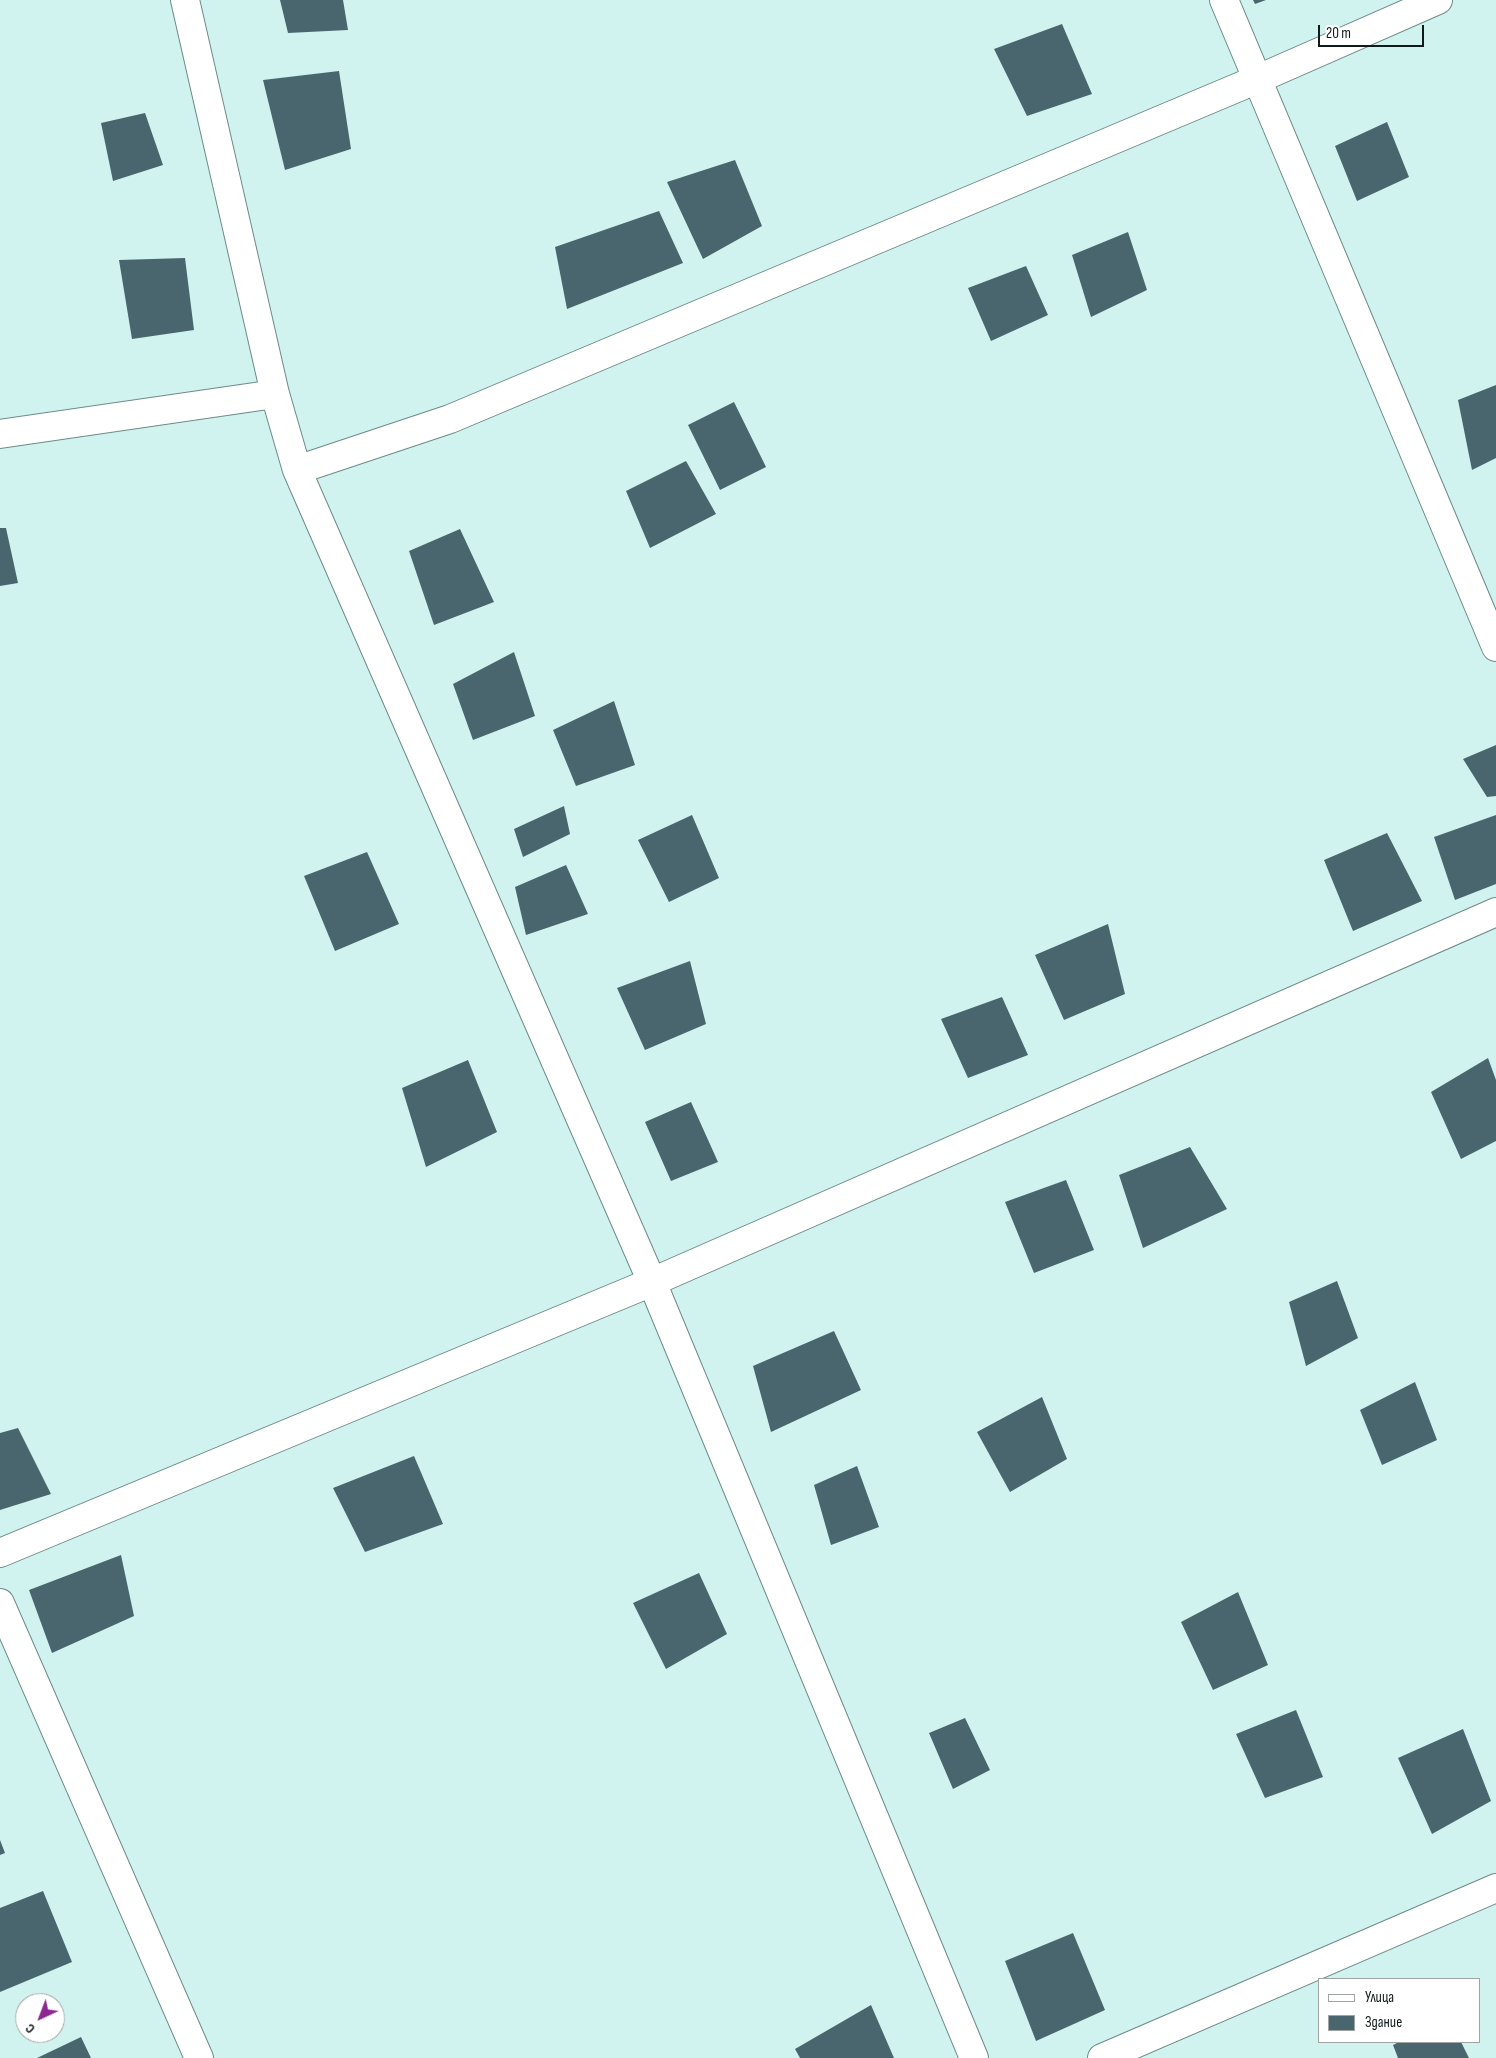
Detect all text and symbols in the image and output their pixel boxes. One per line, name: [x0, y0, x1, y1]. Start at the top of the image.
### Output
scale bar: [1321, 15, 1427, 47]
text: 20 m: [1326, 24, 1351, 43]
legend: [1318, 1978, 1481, 2043]
text: Улица: [1365, 1988, 1394, 2007]
north arrow: [15, 1993, 65, 2043]
text: Здание: [1365, 2013, 1402, 2032]
text: С: [22, 2020, 39, 2037]

